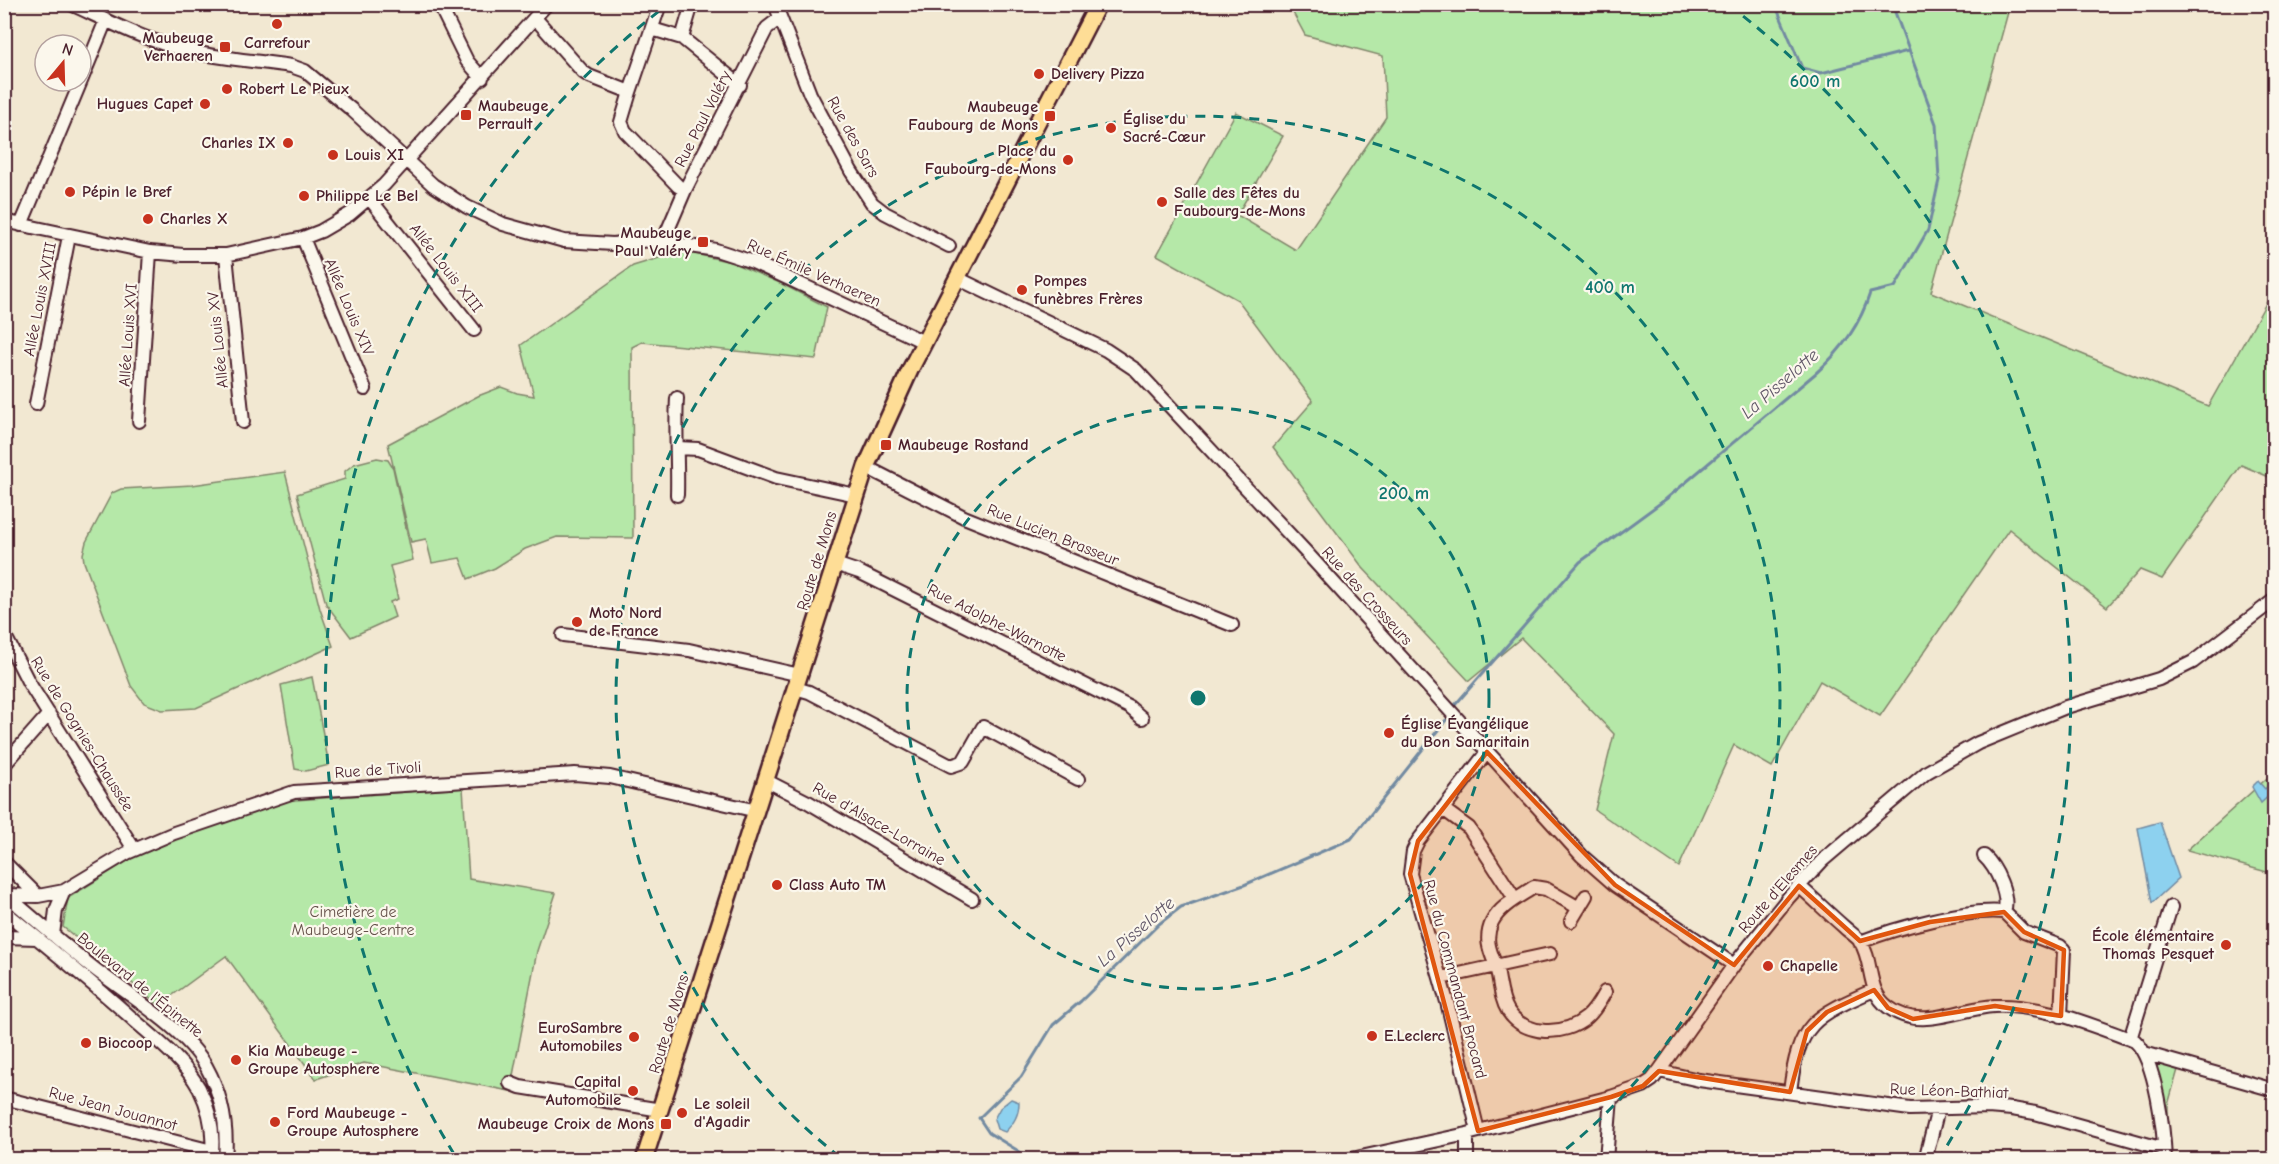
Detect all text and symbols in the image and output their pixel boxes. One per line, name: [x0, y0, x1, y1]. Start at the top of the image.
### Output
marker: Carrefour: [270, 17, 284, 31]
place label: Maubeuge Verhaeren: [143, 29, 213, 65]
north arrow: [33, 33, 93, 93]
place label: Carrefour: [244, 34, 310, 52]
text: N: [60, 40, 75, 60]
marker: Maubeuge Verhaeren: [218, 40, 232, 54]
place label: Delivery Pizza: [1051, 65, 1145, 83]
street label: Rue Paul Valéry: [671, 67, 735, 170]
marker: Delivery Pizza: [1032, 67, 1046, 81]
text: 600 m: [1790, 71, 1840, 92]
place label: Robert Le Pieux: [239, 80, 349, 98]
marker: Robert Le Pieux: [220, 82, 234, 96]
street label: Rue des Sars: [823, 93, 883, 181]
place label: Hugues Capet: [97, 95, 194, 113]
marker: Hugues Capet: [198, 97, 212, 111]
place label: Maubeuge Perrault: [478, 97, 549, 133]
place label: Maubeuge Faubourg de Mons: [908, 98, 1038, 134]
marker: Maubeuge Perrault: [459, 108, 473, 122]
marker: Maubeuge Faubourg de Mons: [1043, 109, 1057, 123]
place label: Église du Sacré-Cœur: [1123, 109, 1206, 146]
marker: Église du Sacré-Cœur: [1104, 121, 1118, 135]
place label: Charles IX: [201, 134, 276, 152]
marker: Charles IX: [281, 136, 295, 150]
place label: Place du Faubourg-de-Mons: [925, 142, 1056, 178]
place label: Louis XI: [345, 146, 404, 164]
marker: Louis XI: [326, 148, 340, 162]
marker: Place du Faubourg-de-Mons: [1061, 153, 1075, 167]
place label: Pépin le Bref: [82, 183, 172, 201]
place label: Salle des Fêtes du Faubourg-de-Mons: [1174, 184, 1306, 220]
marker: Pépin le Bref: [63, 185, 77, 199]
place label: Philippe Le Bel: [316, 187, 418, 205]
marker: Philippe Le Bel: [297, 189, 311, 203]
marker: Salle des Fêtes du Faubourg-de-Mons: [1155, 195, 1169, 209]
place label: Charles X: [160, 210, 228, 228]
marker: Charles X: [141, 212, 155, 226]
street label: Allée Louis XIII: [406, 220, 486, 316]
place label: Maubeuge Paul Valéry: [615, 224, 692, 260]
marker: Maubeuge Paul Valéry: [696, 235, 710, 249]
street label: Rue Émile Verhaeren: [744, 235, 884, 311]
street label: Allée Louis XVIII: [20, 240, 60, 358]
street label: Allée Louis XIV: [320, 256, 378, 359]
place label: Pompes funèbres Frères: [1033, 272, 1143, 308]
text: 400 m: [1585, 277, 1635, 298]
street label: Allée Louis XVI: [115, 283, 141, 387]
marker: Pompes funèbres Frères: [1015, 283, 1029, 297]
street label: Allée Louis XV: [204, 290, 232, 389]
water label: La Pisselotte: [1737, 345, 1823, 423]
place label: Maubeuge Rostand: [898, 436, 1029, 454]
marker: Maubeuge Rostand: [879, 438, 893, 452]
text: 200 m: [1379, 483, 1429, 504]
street label: Rue Lucien Brasseur: [984, 500, 1122, 570]
street label: Route de Mons: [793, 509, 841, 613]
street label: Rue des Crosseurs: [1318, 543, 1416, 649]
street label: Rue Adolphe-Warnotte: [925, 580, 1069, 666]
place label: Moto Nord de France: [589, 604, 662, 640]
marker: Moto Nord de France: [570, 615, 584, 629]
street label: Rue de Gognies-Chaussée: [27, 653, 137, 815]
centre of rings: [1188, 688, 1208, 708]
place label: Église Évangélique du Bon Samaritain: [1401, 714, 1529, 751]
marker: Église Évangélique du Bon Samaritain: [1382, 726, 1396, 740]
street label: Rue de Tivoli: [334, 758, 422, 782]
street label: Rue d'Alsace-Lorraine: [810, 779, 948, 869]
street label: Route d'Elesmes: [1735, 841, 1821, 937]
place label: Class Auto TM: [789, 876, 886, 894]
marker: Class Auto TM: [770, 878, 784, 892]
street label: Rue du Commandant Brocard: [1420, 878, 1490, 1080]
water label: La Pisselotte: [1093, 893, 1179, 971]
park label: Cimetière de Maubeuge-Centre: [292, 903, 414, 939]
place label: École élémentaire Thomas Pesquet: [2092, 926, 2215, 963]
street label: Boulevard de l'Épinette: [74, 928, 207, 1041]
marker: École élémentaire Thomas Pesquet: [2219, 938, 2233, 952]
place label: Chapelle: [1780, 957, 1838, 975]
marker: Chapelle: [1761, 959, 1775, 973]
street label: Route de Mons: [645, 972, 693, 1076]
place label: EuroSambre Automobiles: [538, 1019, 622, 1055]
place label: E.Leclerc: [1384, 1027, 1446, 1045]
marker: E.Leclerc: [1365, 1029, 1379, 1043]
marker: EuroSambre Automobiles: [627, 1030, 641, 1044]
place label: Biocoop: [98, 1034, 152, 1052]
marker: Biocoop: [79, 1036, 93, 1050]
place label: Kia Maubeuge - Groupe Autosphere: [248, 1042, 380, 1078]
marker: Kia Maubeuge - Groupe Autosphere: [229, 1053, 243, 1067]
place label: Capital Automobile: [546, 1073, 621, 1109]
street label: Rue Léon-Bathiat: [1890, 1080, 2009, 1102]
street label: Rue Jean Jouannot: [47, 1083, 179, 1135]
marker: Capital Automobile: [626, 1084, 640, 1098]
place label: Le soleil d'Agadir: [694, 1095, 751, 1131]
place label: Ford Maubeuge - Groupe Autosphere: [287, 1104, 419, 1140]
marker: Le soleil d'Agadir: [675, 1106, 689, 1120]
marker: Ford Maubeuge - Groupe Autosphere: [268, 1115, 282, 1129]
place label: Maubeuge Croix de Mons: [478, 1115, 654, 1133]
marker: Maubeuge Croix de Mons: [659, 1117, 673, 1131]

